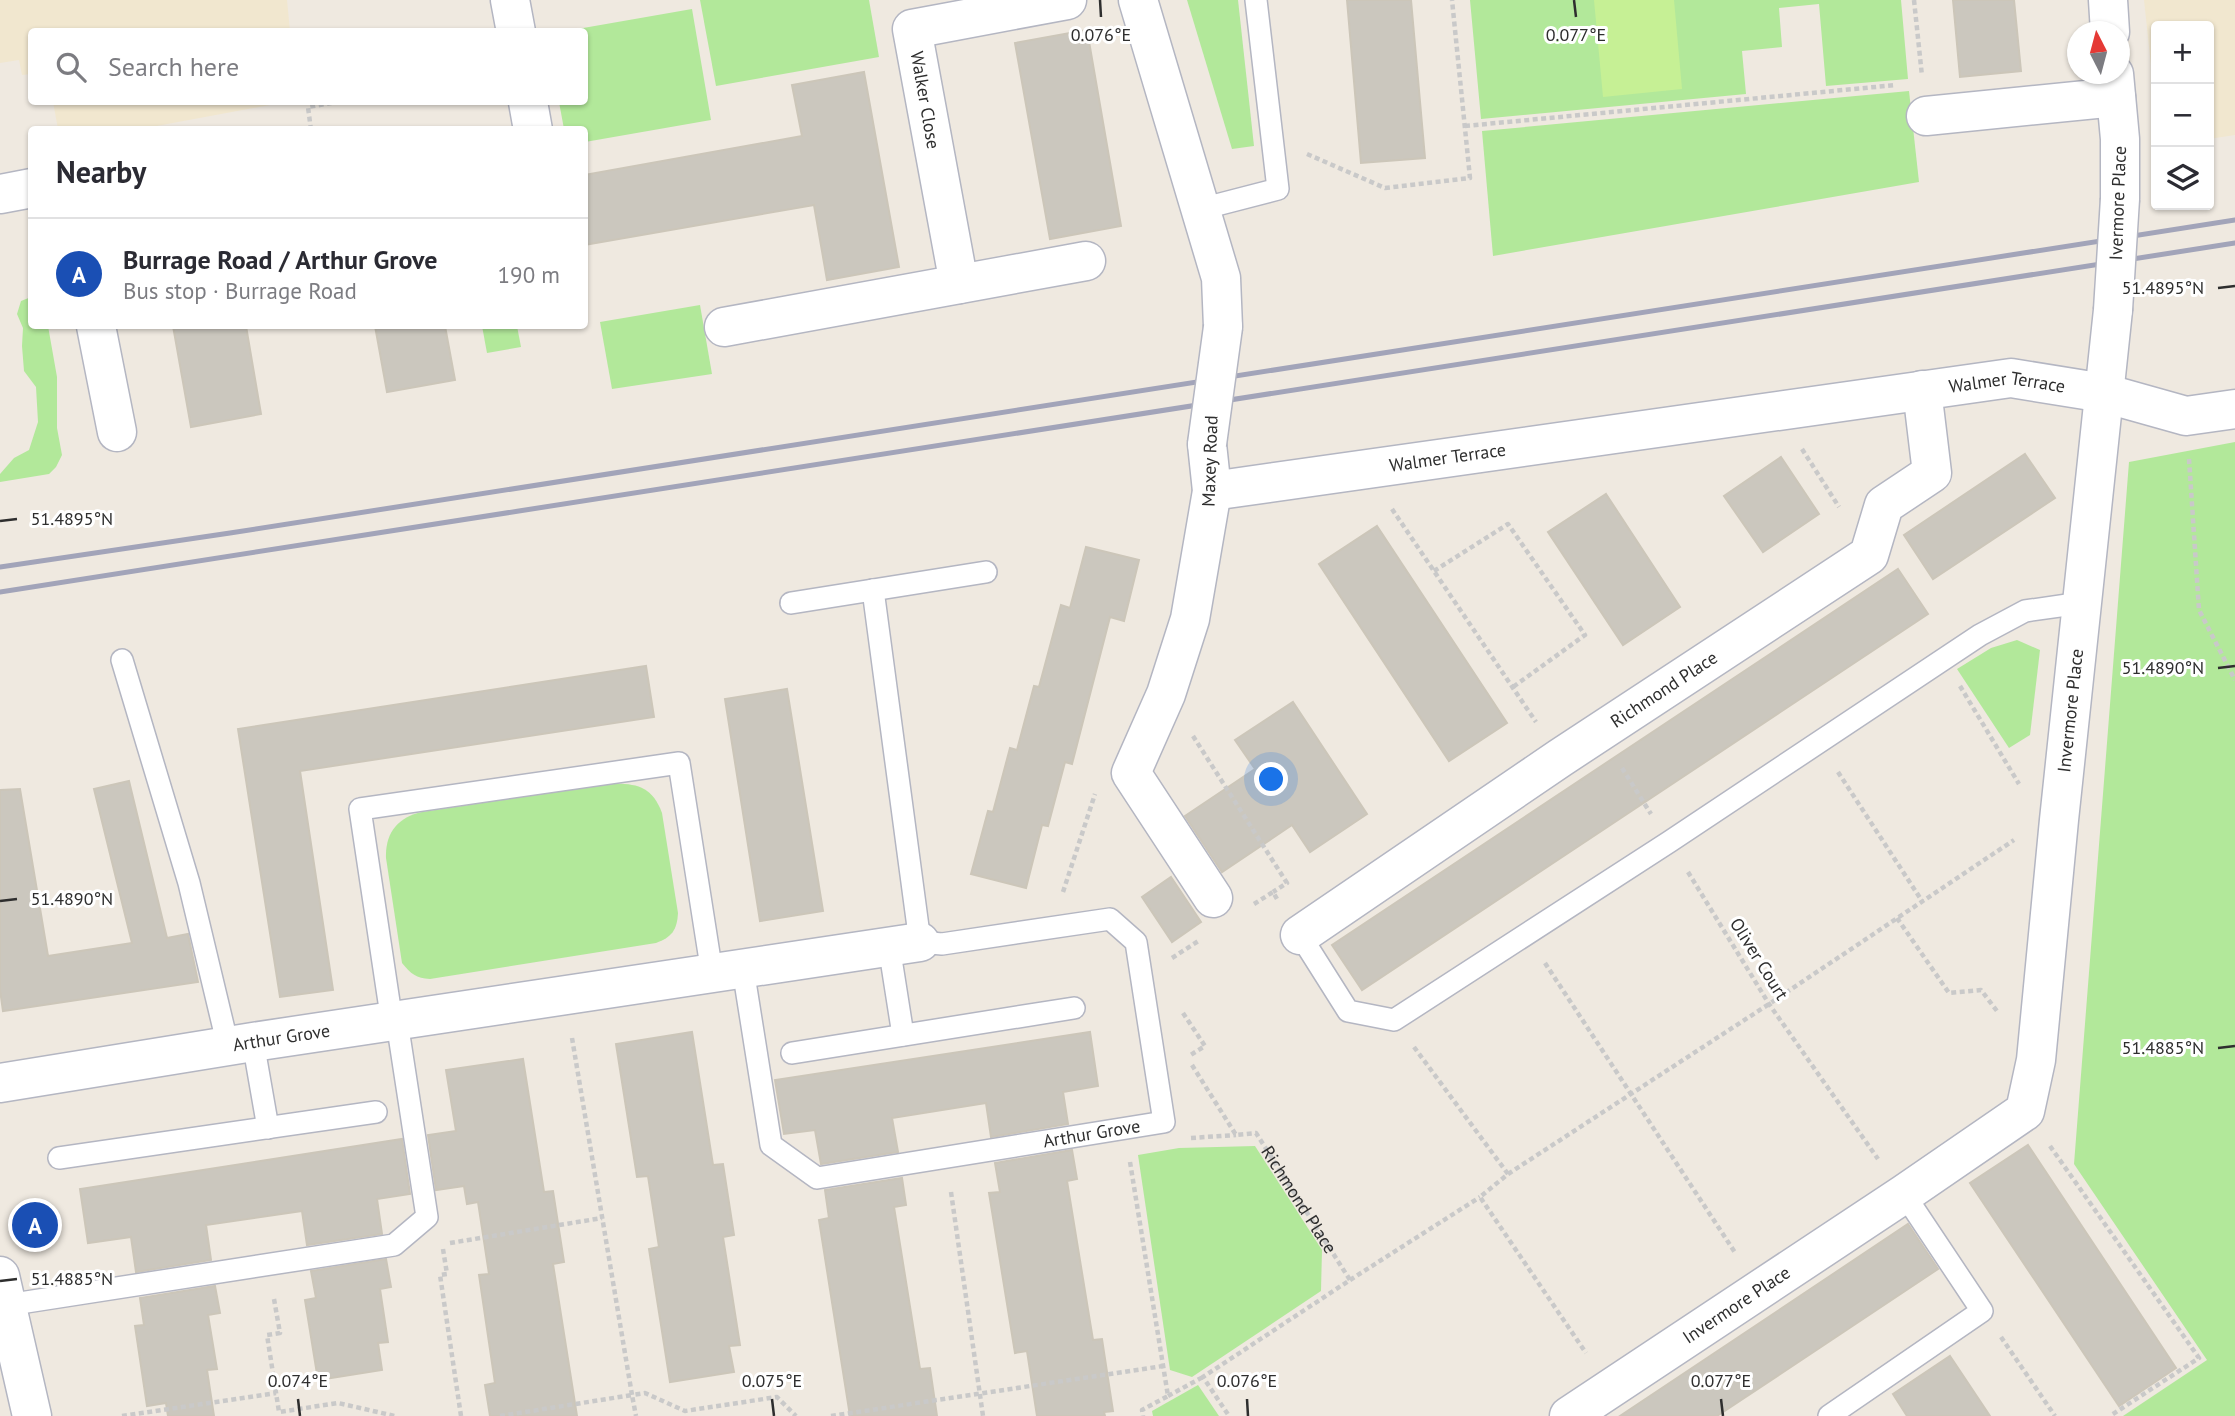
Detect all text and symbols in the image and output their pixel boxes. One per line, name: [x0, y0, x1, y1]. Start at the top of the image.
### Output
north arrow: [2067, 21, 2130, 84]
map controls: [2151, 21, 2214, 210]
button: +: [2151, 21, 2214, 84]
text: 0.076°E: [1071, 23, 1131, 46]
text: 0.077°E: [1546, 23, 1606, 46]
search box: [28, 28, 588, 105]
icon: search: [52, 48, 90, 86]
street label: Walker Close: [906, 49, 945, 151]
text: Search here: [108, 50, 239, 83]
button: −: [2151, 84, 2214, 147]
street label: Ivermore Place: [2104, 145, 2131, 261]
button: layers: [2151, 147, 2214, 210]
text: Nearby: [56, 152, 146, 191]
text: Burrage Road / Arthur Grove: [123, 243, 438, 276]
text: A: [72, 260, 86, 289]
text: 190 m: [498, 260, 560, 289]
text: Bus stop · Burrage Road: [123, 276, 357, 305]
text: 51.4895°N: [2122, 276, 2204, 299]
street label: Walmer Terrace: [1947, 366, 2067, 398]
street label: Maxey Road: [1196, 415, 1223, 507]
street label: Walmer Terrace: [1388, 438, 1507, 477]
text: 51.4895°N: [31, 507, 113, 530]
street label: Richmond Place: [1606, 646, 1722, 733]
street label: Invermore Place: [2052, 647, 2088, 774]
text: 51.4890°N: [2122, 656, 2204, 679]
your location: [1254, 762, 1288, 796]
text: 51.4890°N: [31, 887, 113, 910]
street label: Oliver Court: [1725, 913, 1794, 1004]
street label: Arthur Grove: [231, 1019, 331, 1056]
text: 51.4885°N: [2122, 1036, 2204, 1059]
street label: Arthur Grove: [1041, 1114, 1142, 1152]
street label: Richmond Place: [1256, 1141, 1342, 1258]
pin: A: [12, 1199, 58, 1251]
street label: Invermore Place: [1678, 1261, 1794, 1348]
text: 51.4885°N: [31, 1267, 113, 1290]
text: 0.074°E: [268, 1369, 328, 1392]
text: 0.075°E: [742, 1369, 802, 1392]
text: 0.076°E: [1217, 1369, 1277, 1392]
text: 0.077°E: [1691, 1369, 1751, 1392]

